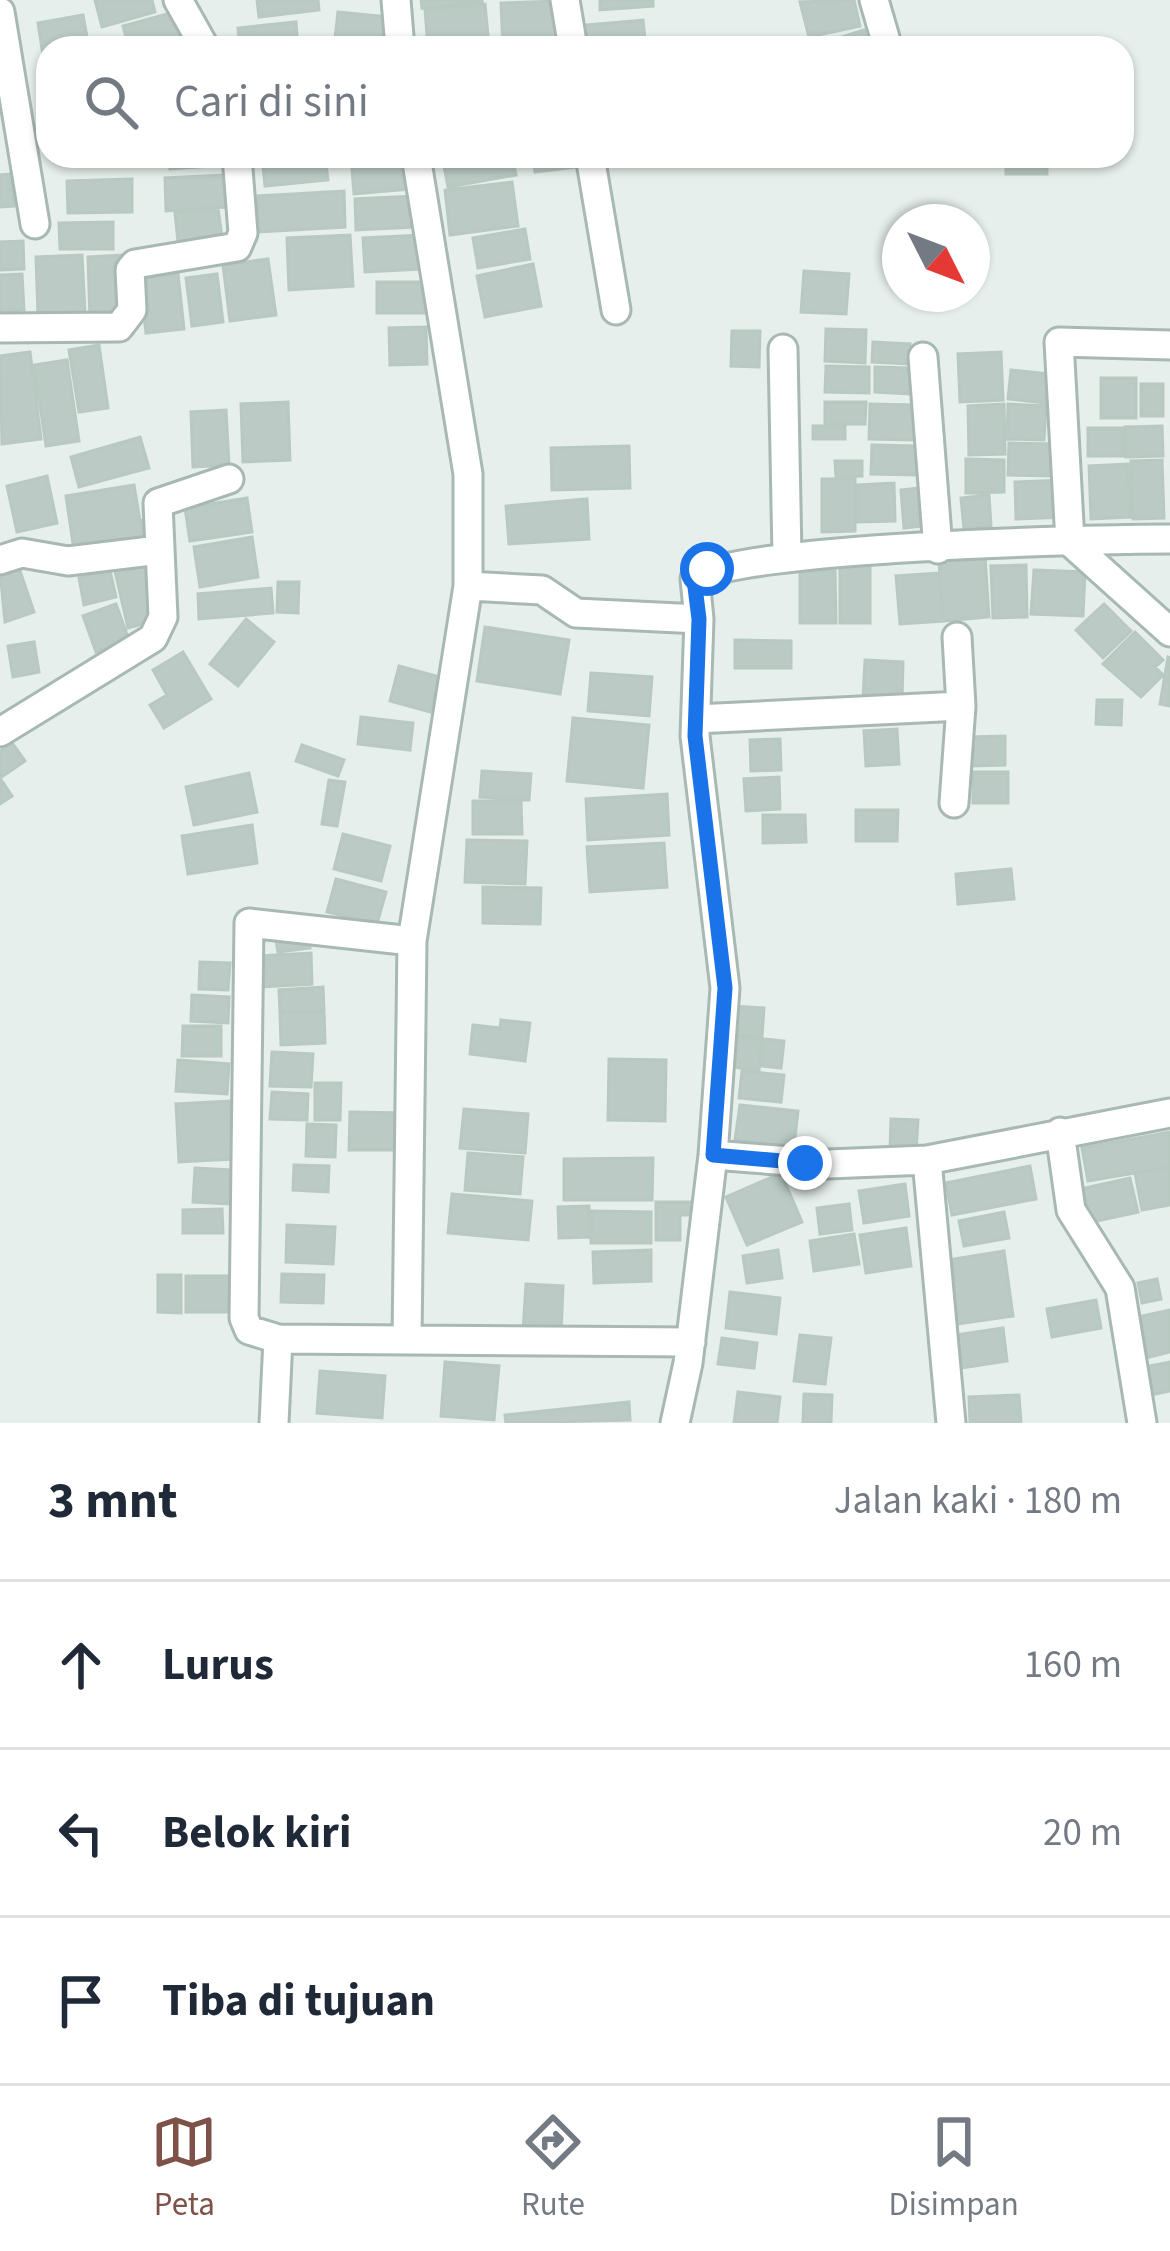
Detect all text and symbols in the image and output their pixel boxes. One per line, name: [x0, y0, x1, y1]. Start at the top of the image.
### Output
search box: [36, 36, 1134, 168]
icon: search: [78, 69, 144, 135]
text: Cari di sini: [174, 70, 369, 134]
north arrow: [882, 204, 990, 312]
route start: [680, 542, 734, 596]
route end: [778, 1136, 832, 1190]
text: 3 mnt: [48, 1465, 178, 1537]
text: Jalan kaki · 180 m: [834, 1473, 1122, 1529]
icon: ahead: [48, 1632, 114, 1698]
text: Lurus: [162, 1633, 274, 1697]
text: 160 m: [1024, 1637, 1122, 1693]
icon: left: [48, 1800, 114, 1866]
text: Belok kiri: [162, 1801, 351, 1865]
text: 20 m: [1043, 1805, 1122, 1861]
icon: arrive: [48, 1968, 114, 2034]
text: Tiba di tujuan: [162, 1969, 435, 2033]
tab: Peta: [151, 2109, 217, 2228]
tab: Rute: [520, 2109, 586, 2228]
tab: Disimpan: [888, 2109, 1019, 2228]

